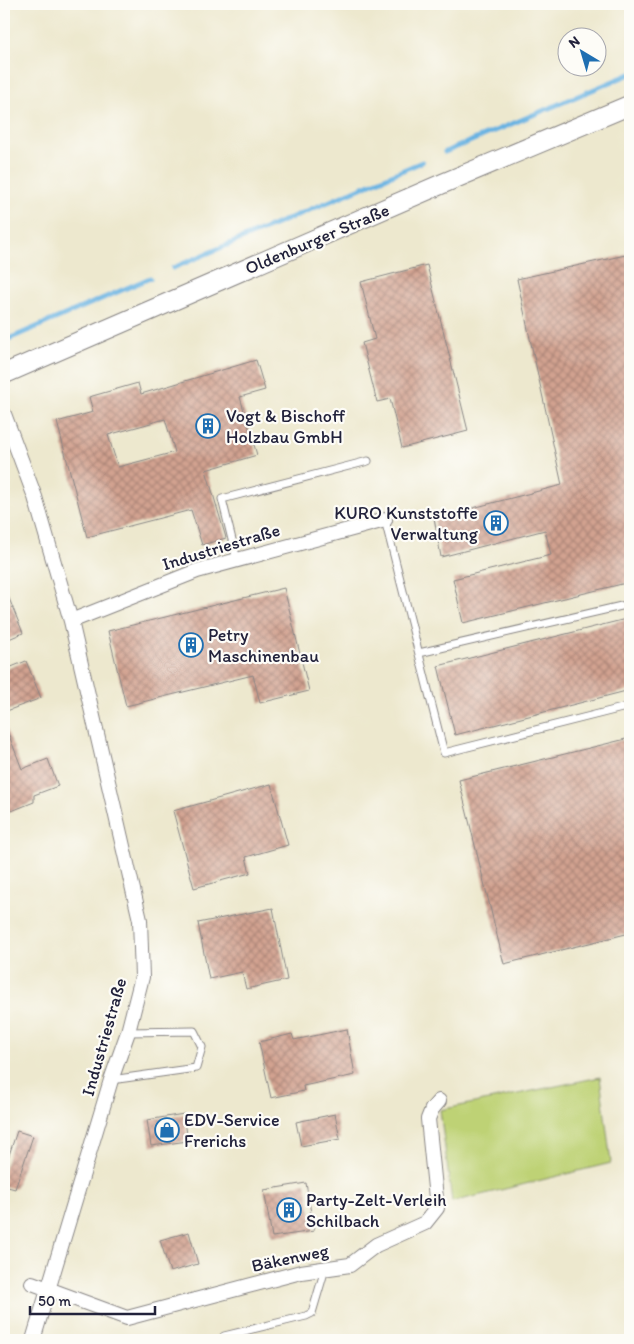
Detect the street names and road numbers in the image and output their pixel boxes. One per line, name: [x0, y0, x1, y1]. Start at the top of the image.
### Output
street label: Oldenburger Straße: [242, 199, 392, 279]
street label: Industriestraße: [159, 519, 283, 575]
street label: Industriestraße: [77, 975, 131, 1099]
street label: Bäkenweg: [249, 1239, 331, 1277]

